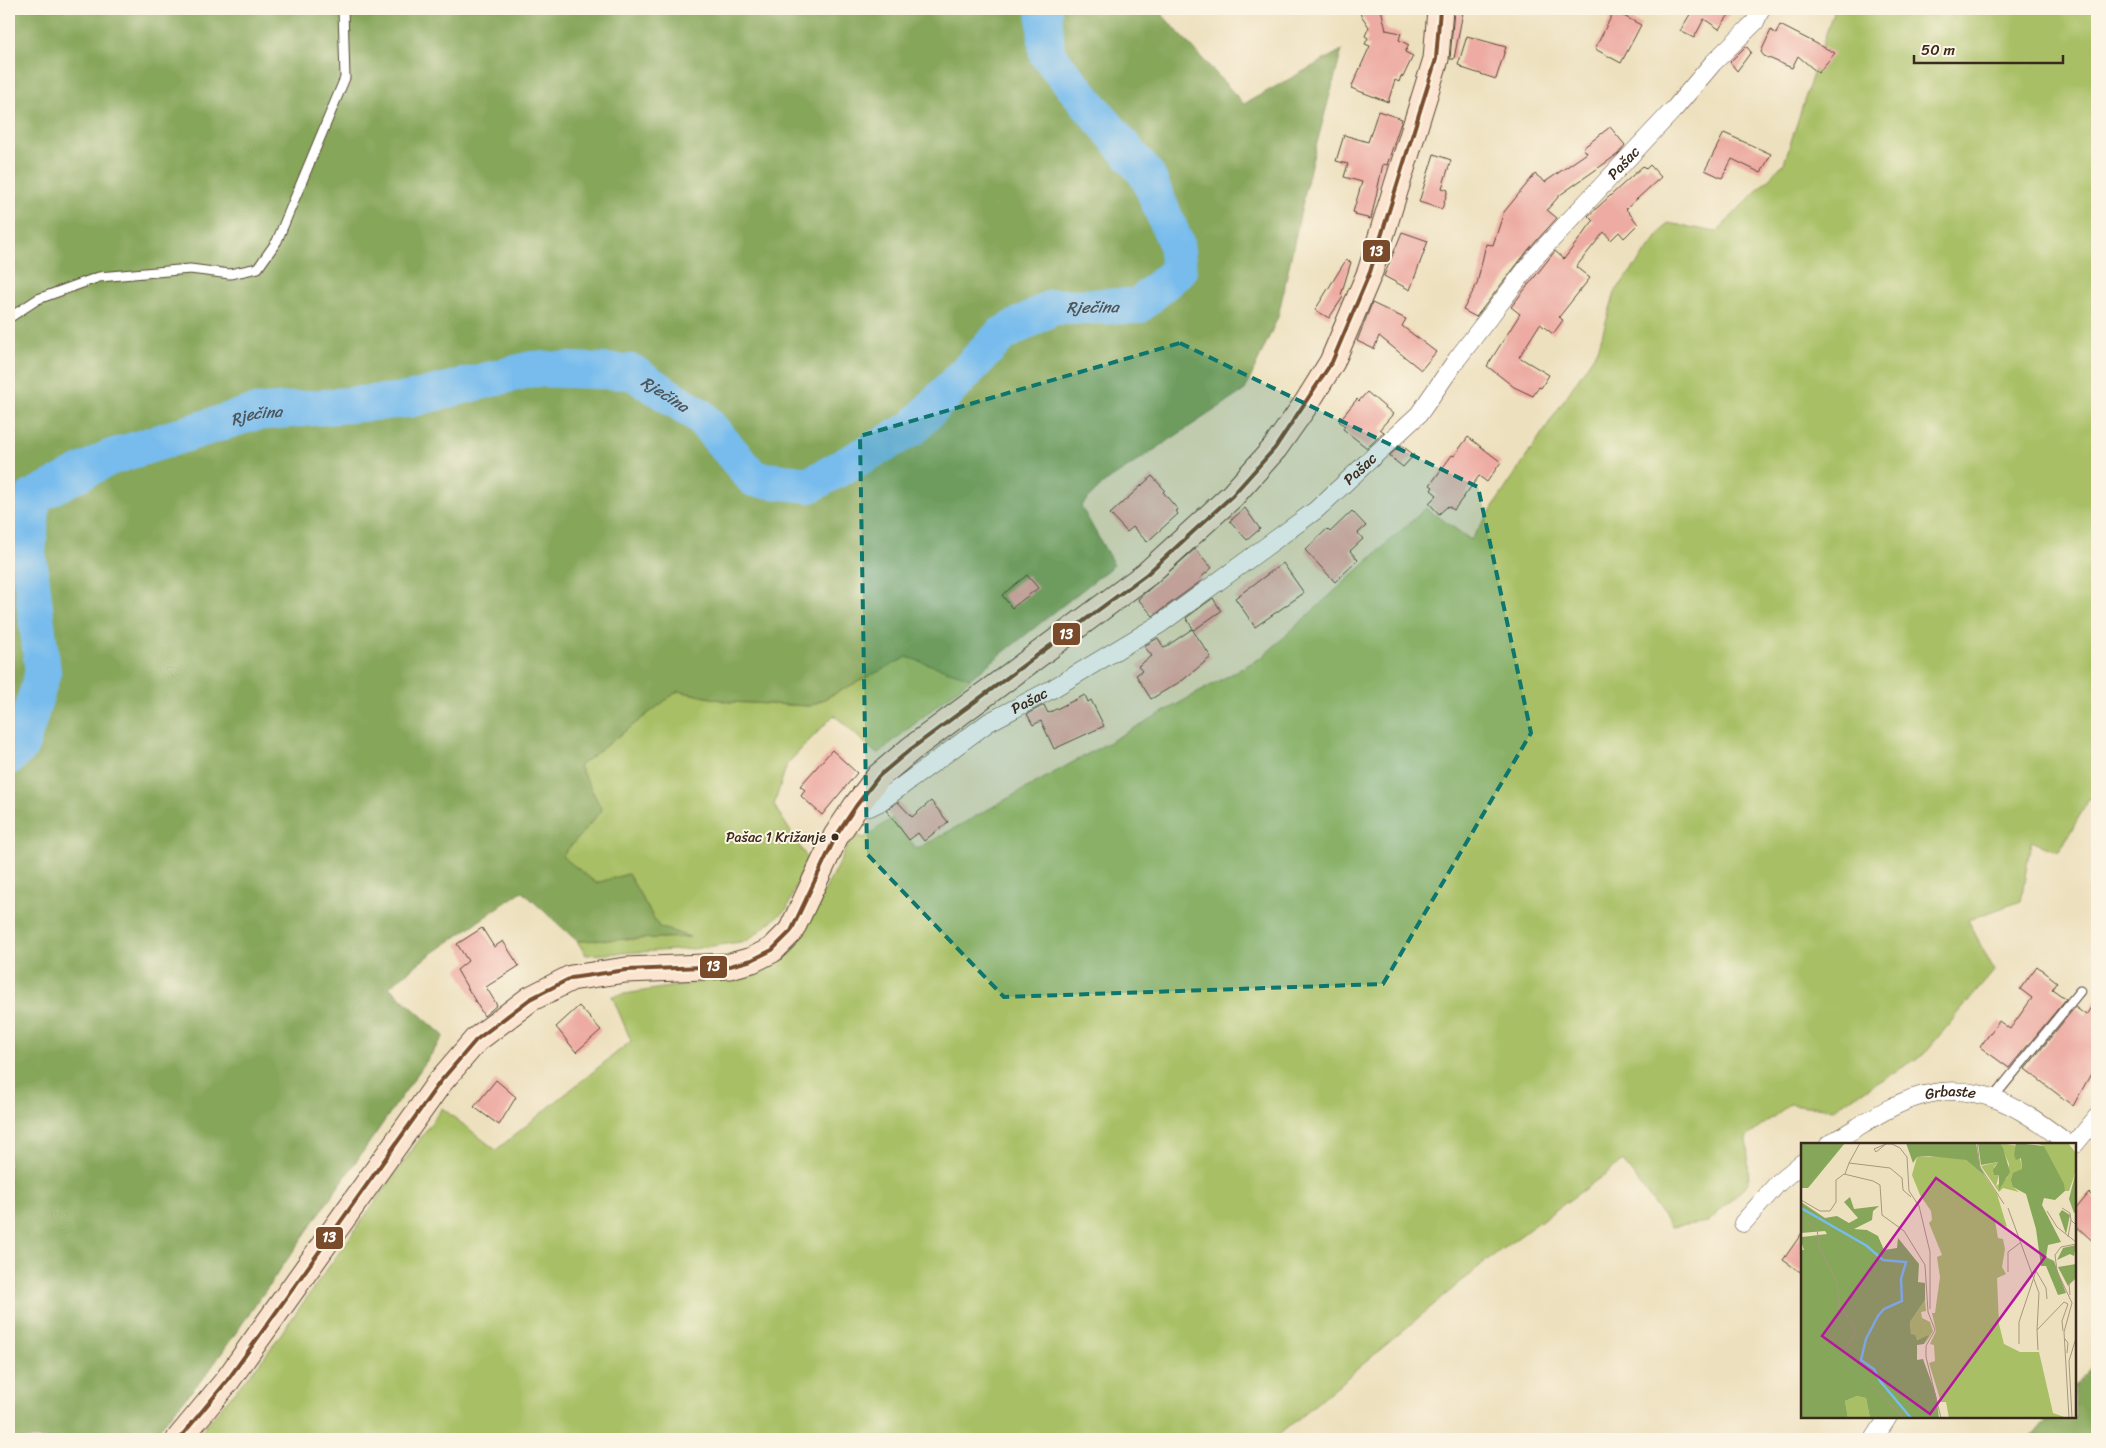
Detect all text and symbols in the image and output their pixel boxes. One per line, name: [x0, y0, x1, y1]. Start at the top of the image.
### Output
scale bar: [1914, 32, 2062, 64]
text: 50 m: [1921, 37, 1956, 63]
street label: Pašac: [1601, 140, 1646, 186]
line badge: 13: [1362, 239, 1391, 263]
text: 13: [1369, 239, 1383, 264]
water label: Rječina: [1066, 292, 1121, 322]
water label: Rječina: [635, 368, 696, 421]
water label: Rječina: [227, 396, 285, 434]
street label: Pašac: [1337, 446, 1383, 492]
line badge: 13: [1052, 622, 1081, 646]
text: 13: [1059, 622, 1073, 647]
street label: Pašac: [1006, 680, 1053, 721]
place label: Pašac 1 Križanje: [726, 825, 826, 850]
marker: Pašac 1 Križanje: [830, 832, 840, 842]
text: 13: [706, 954, 720, 979]
line badge: 13: [699, 955, 728, 979]
street label: Grbaste: [1922, 1078, 1978, 1107]
inset map: [1801, 1143, 2076, 1418]
text: 13: [322, 1225, 336, 1250]
line badge: 13: [315, 1226, 344, 1250]

